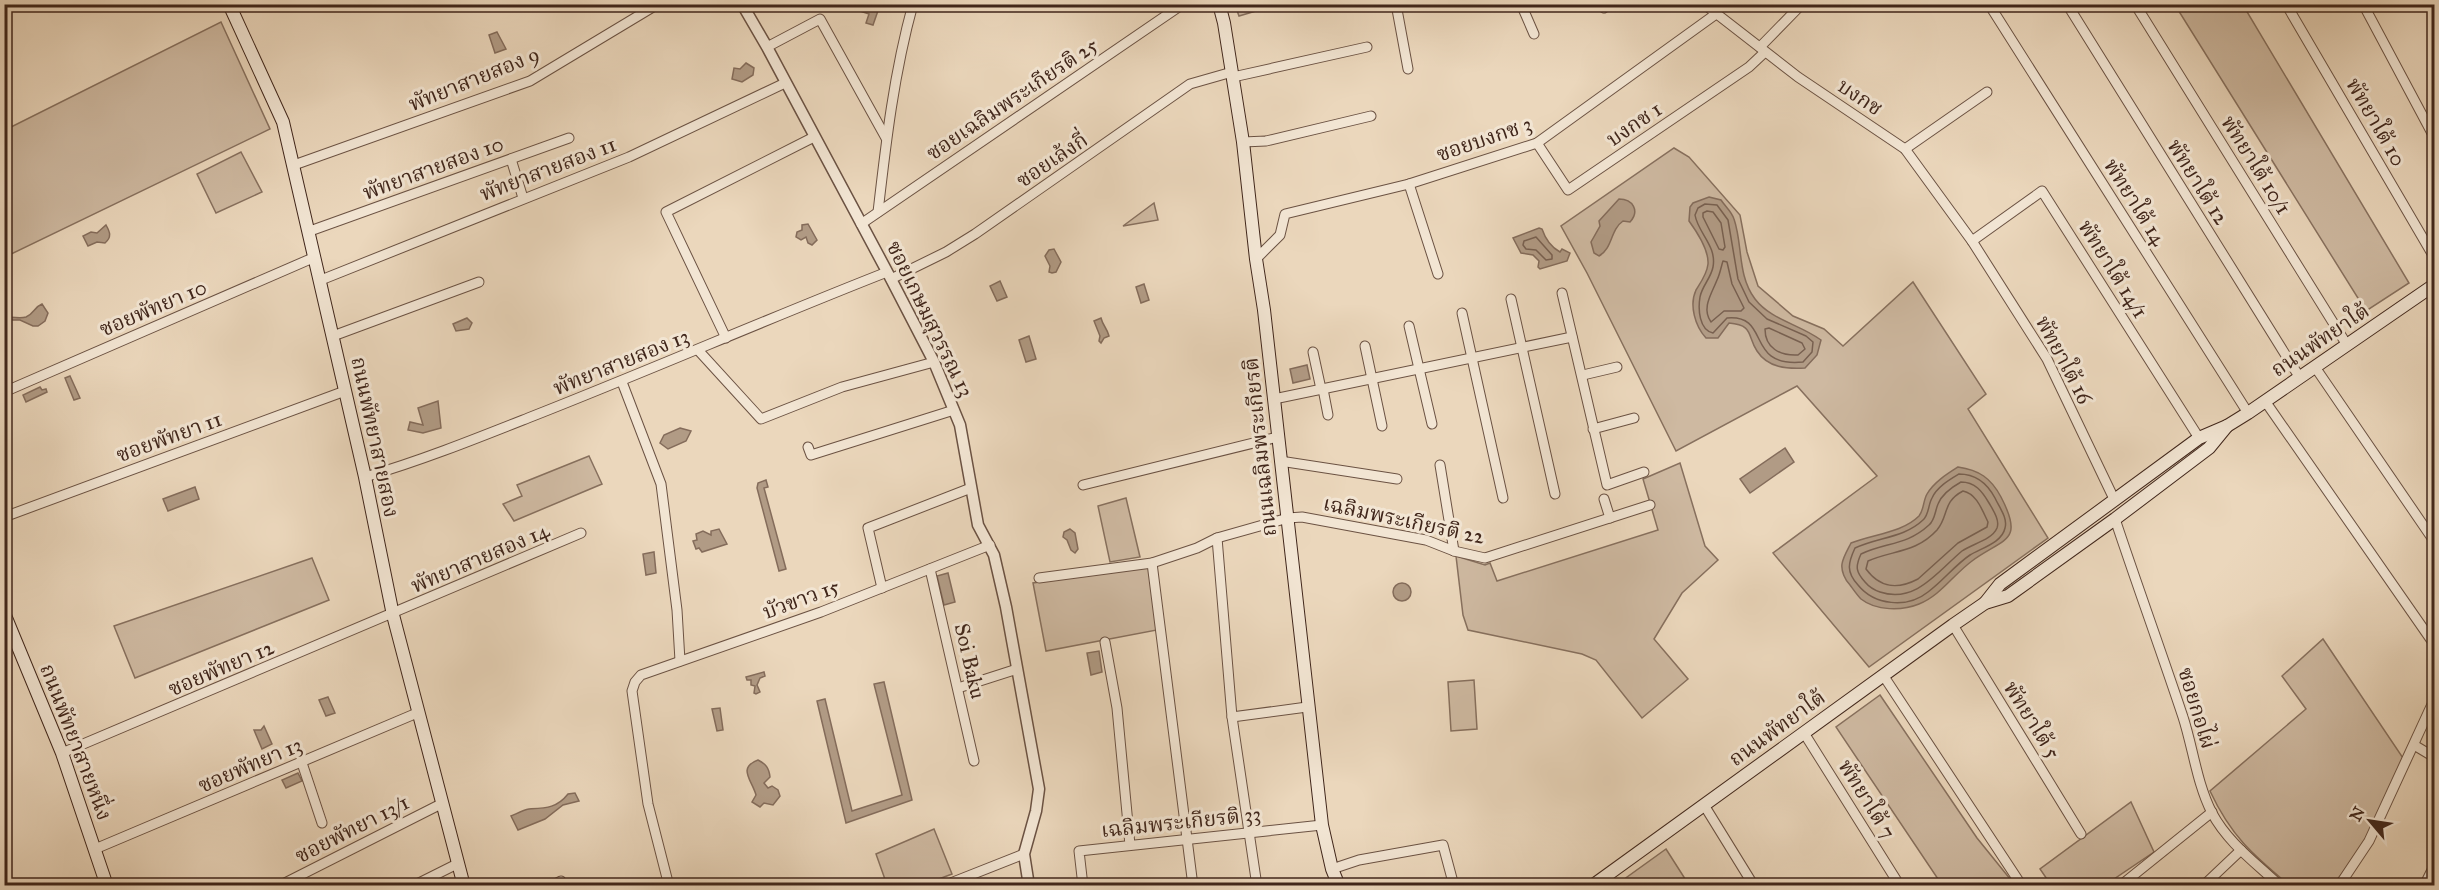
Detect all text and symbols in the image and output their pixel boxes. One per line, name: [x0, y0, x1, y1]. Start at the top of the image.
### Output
street label: ซอยเฉลิมพระเกียรติ 25: [921, 32, 1103, 166]
street label: พัทยาสายสอง 9: [405, 41, 543, 117]
street label: พัทยาใต้ 10: [2340, 72, 2413, 171]
street label: บงกช: [1833, 73, 1887, 121]
street label: บงกช 1: [1601, 96, 1667, 152]
street label: พัทยาใต้ 10/1: [2215, 110, 2298, 219]
street label: ซอยบงกช 3: [1433, 111, 1535, 167]
street label: ซอยเล้งกี่: [1010, 124, 1093, 193]
street label: พัทยาสายสอง 10: [359, 130, 507, 206]
street label: พัทยาสายสอง 11: [476, 131, 620, 207]
street label: พัทยาใต้ 12: [2162, 133, 2236, 230]
street label: พัทยาใต้ 14: [2098, 153, 2174, 251]
street label: พัทยาใต้ 14/1: [2073, 214, 2155, 323]
street label: ซอยเกษมสุวรรณ 13: [880, 237, 979, 402]
street label: ซอยพัทยา 10: [95, 274, 211, 342]
street label: ถนนพัทยาใต้: [2265, 296, 2374, 382]
street label: พัทยาใต้ 16: [2030, 311, 2100, 410]
street label: พัทยาสายสอง 13: [549, 323, 693, 401]
street label: ถนนพัทยาสายสอง: [345, 354, 405, 520]
street label: ถนนเฉลิมพระเกียรติ: [1238, 356, 1282, 538]
street label: ซอยพัทยา 11: [113, 406, 225, 468]
street label: เฉลิมพระเกียรติ 22: [1321, 490, 1488, 550]
street label: พัทยาสายสอง 14: [407, 517, 554, 599]
street label: บัวขาว 15: [759, 573, 843, 625]
street label: Soi Baku: [949, 621, 991, 701]
street label: ซอยพัทยา 12: [164, 634, 278, 702]
street label: ถนนพัทยาสายหนึ่ง: [34, 659, 121, 824]
street label: ซอยกอไผ่: [2172, 664, 2224, 752]
street label: พัทยาใต้ 5: [1998, 675, 2068, 764]
street label: ถนนพัทยาใต้: [1722, 683, 1830, 772]
street label: ซอยพัทยา 13: [194, 731, 306, 799]
street label: พัทยาใต้ 7: [1833, 754, 1903, 843]
street label: ซอยพัทยา 13/1: [291, 789, 413, 869]
north arrow: [2340, 791, 2400, 851]
street label: เฉลิมพระเกียรติ 33: [1100, 801, 1262, 843]
text: N: [2346, 803, 2369, 825]

